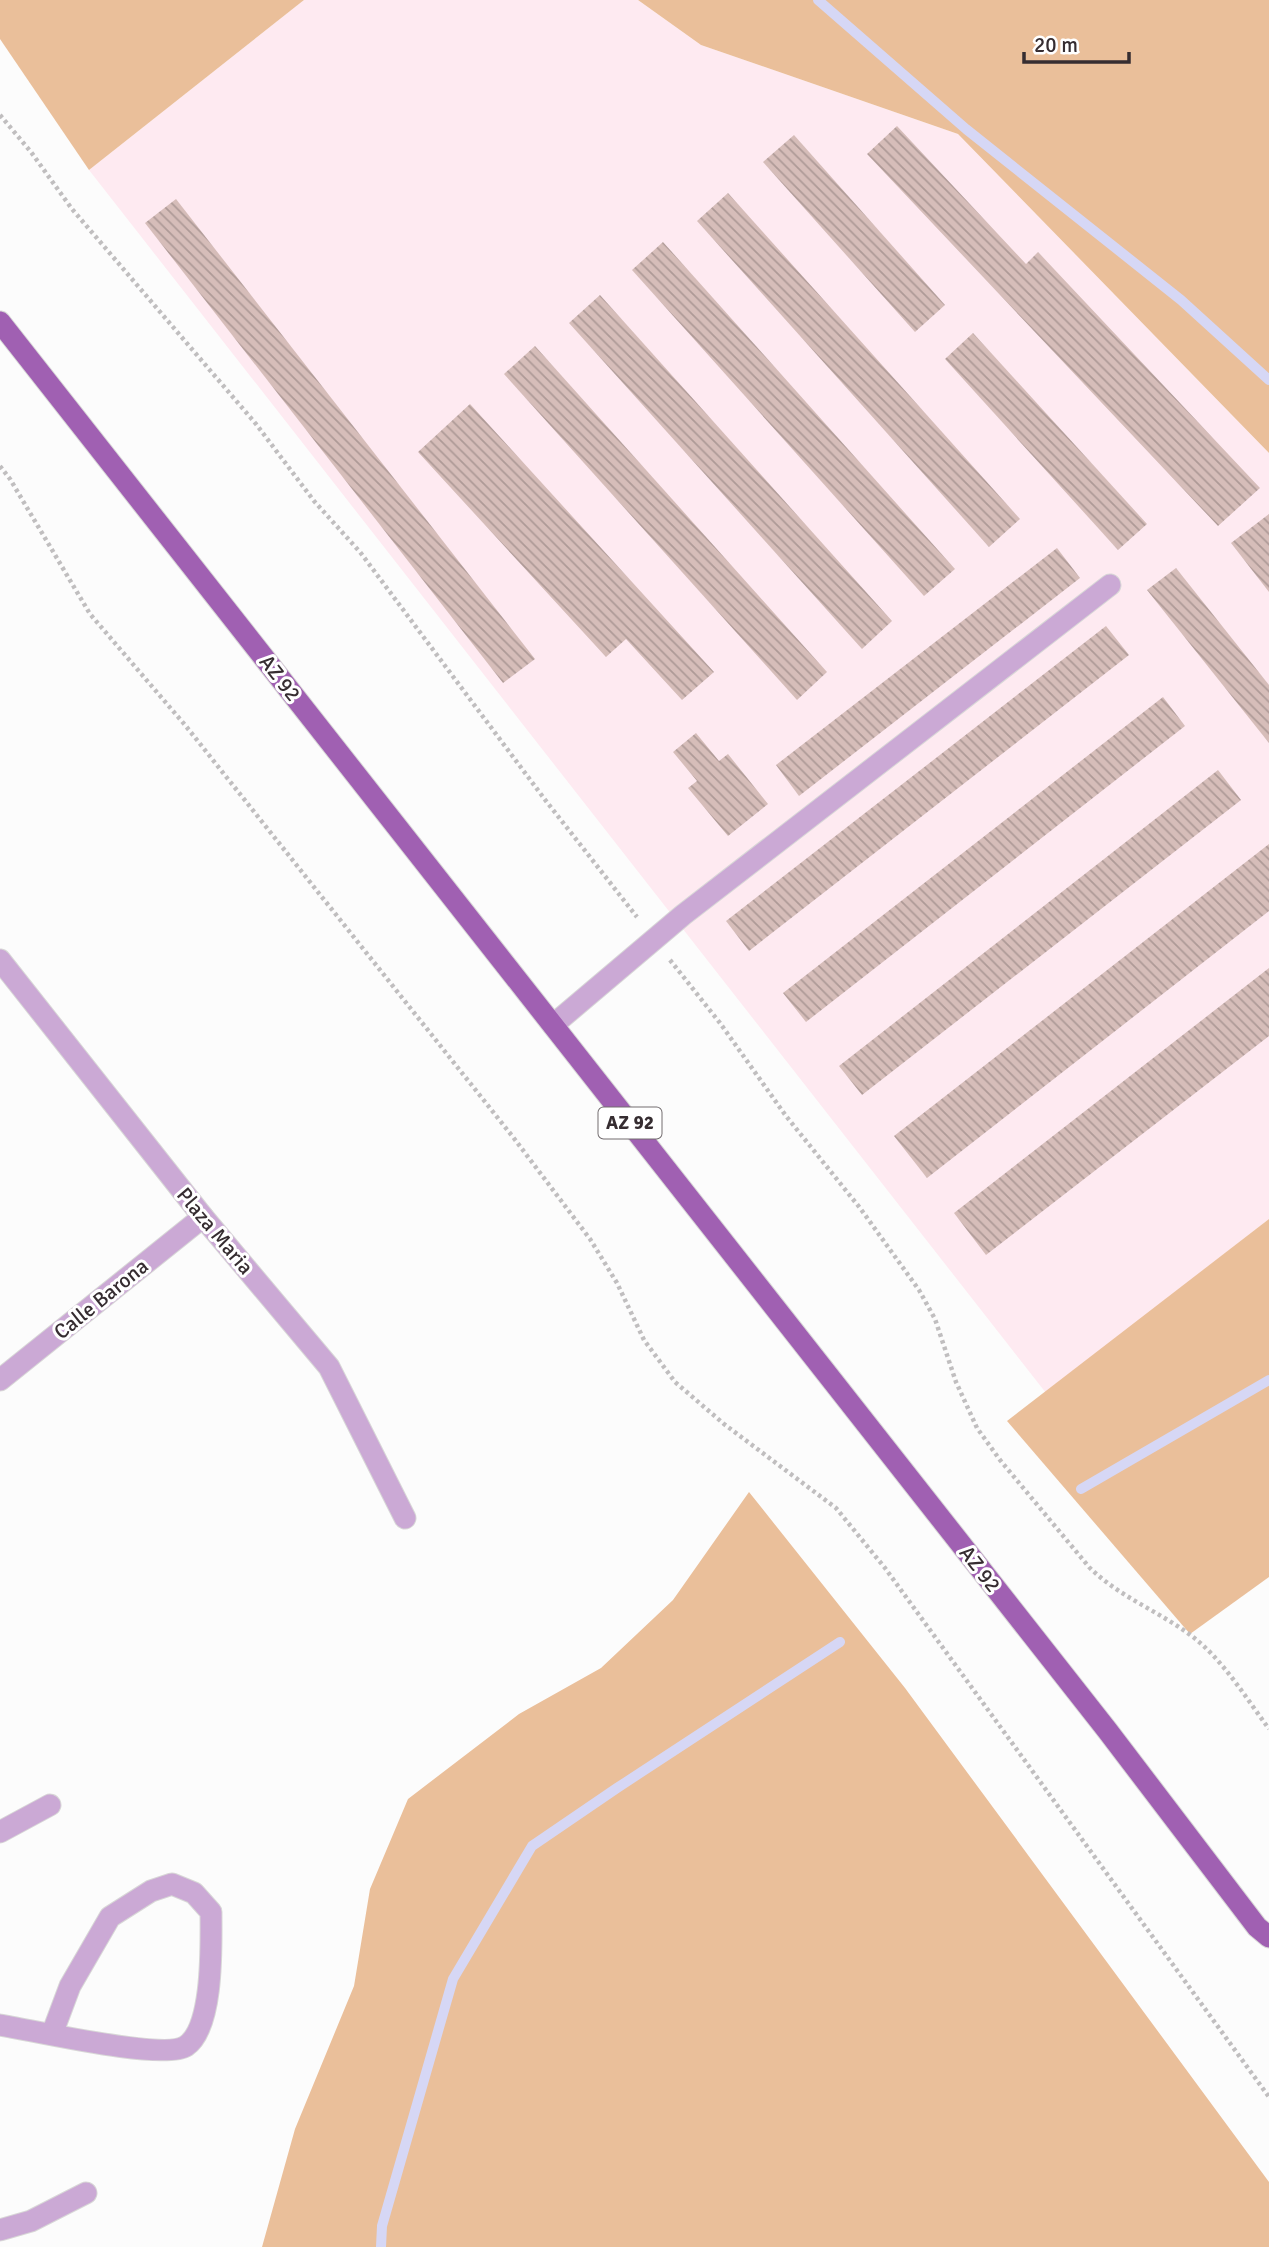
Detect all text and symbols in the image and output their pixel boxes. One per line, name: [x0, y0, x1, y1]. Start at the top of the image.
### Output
scale bar: [1024, 21, 1129, 65]
text: 20 m: [1034, 32, 1078, 58]
street label: AZ 92: [254, 650, 306, 706]
road number: AZ 92: [598, 1107, 662, 1138]
street label: Plaza Maria: [171, 1182, 259, 1280]
street label: Calle Barona: [49, 1253, 153, 1345]
street label: AZ 92: [954, 1541, 1006, 1597]

